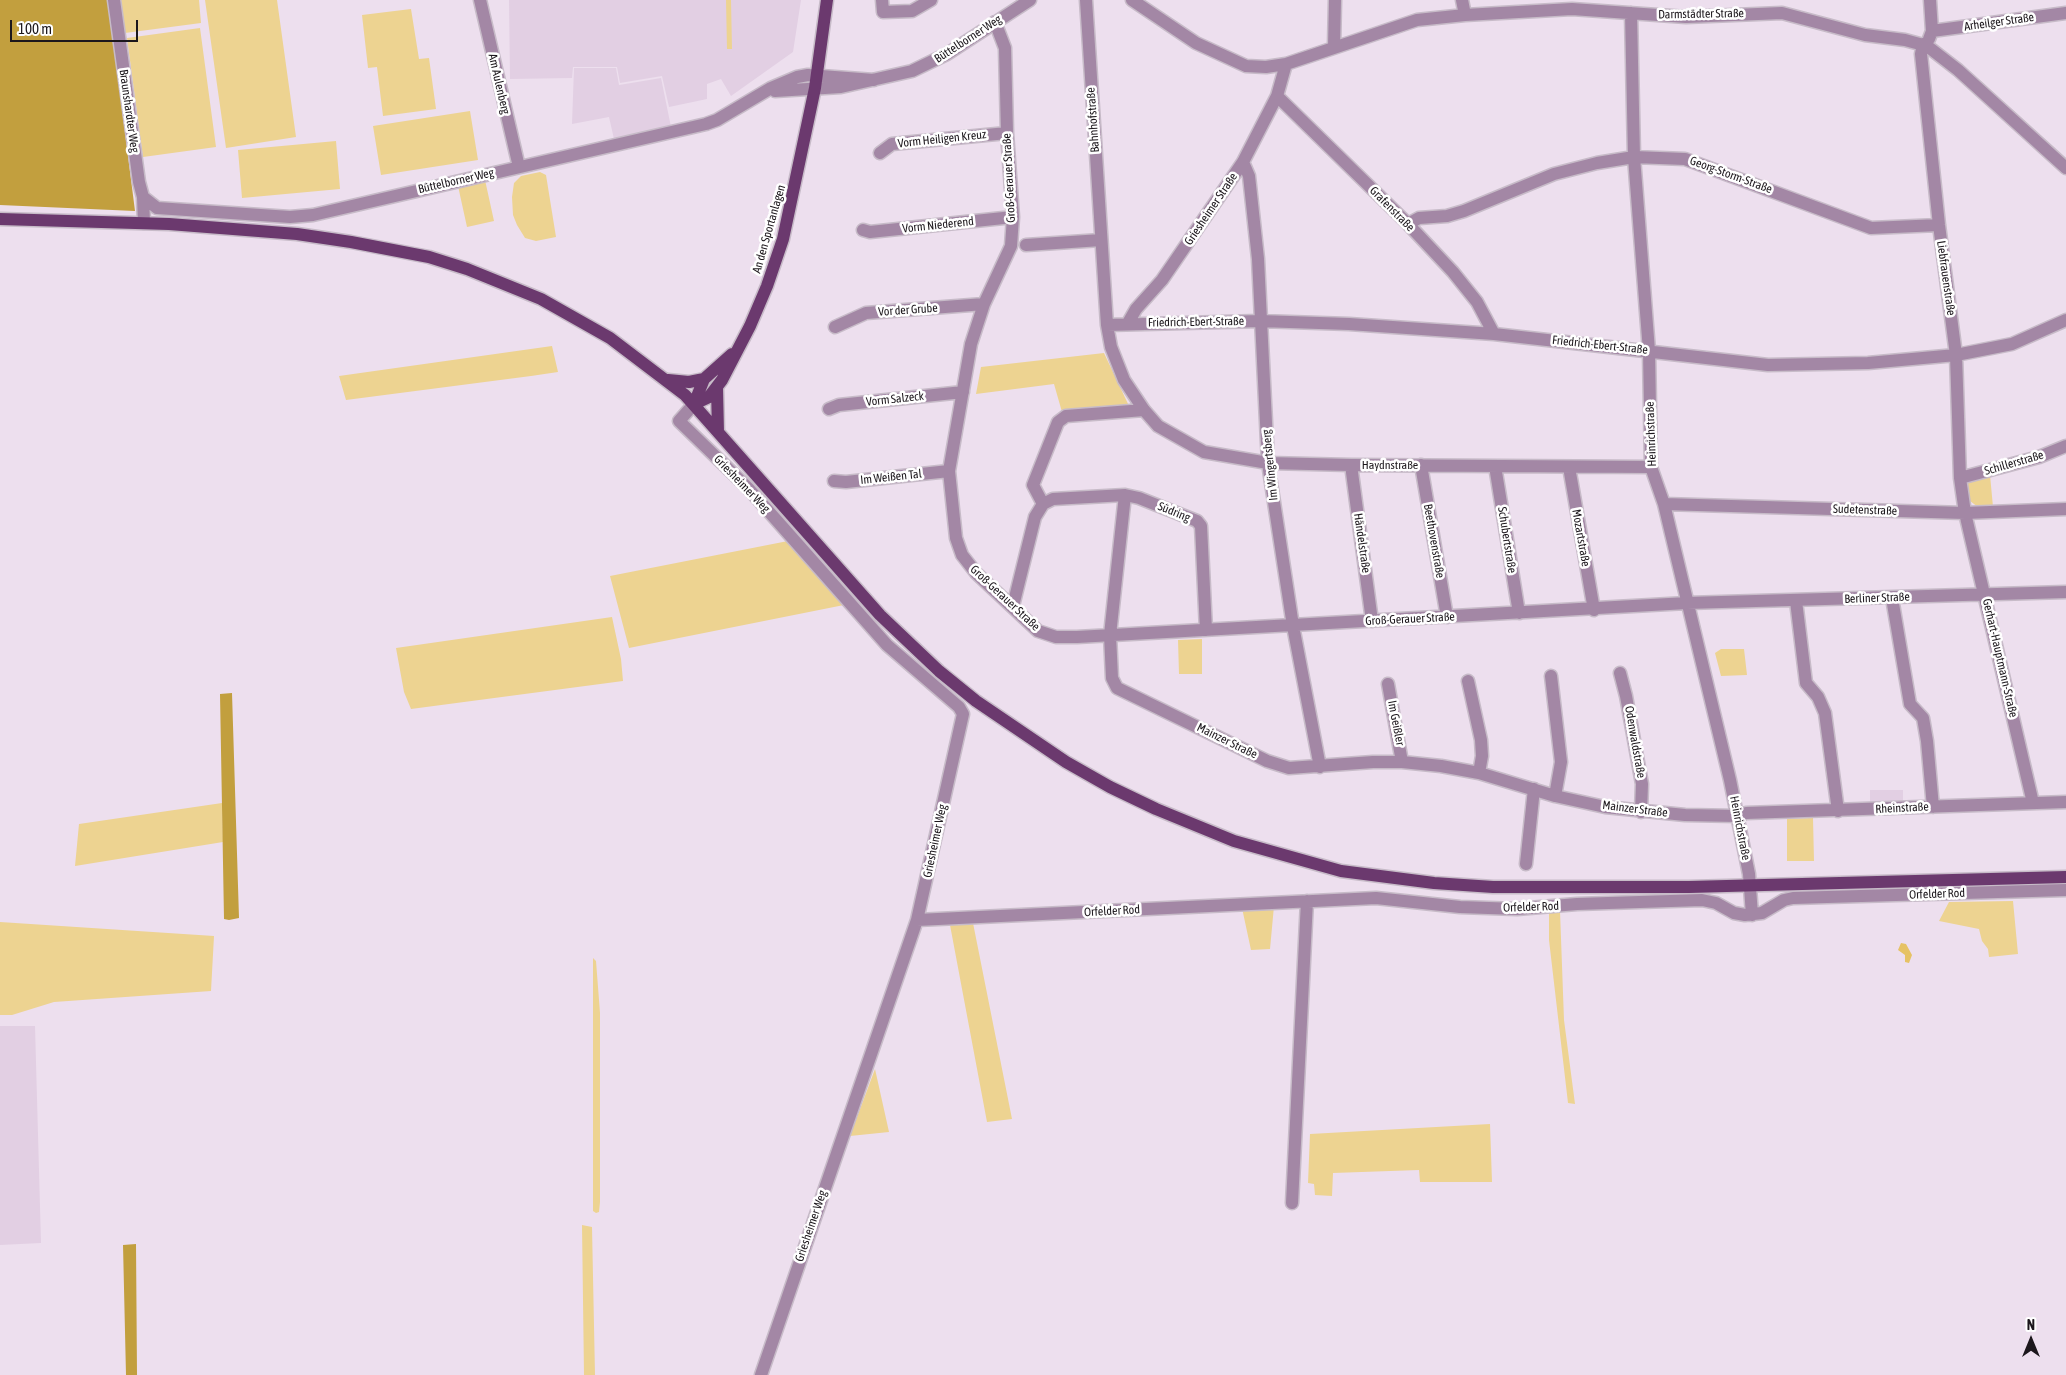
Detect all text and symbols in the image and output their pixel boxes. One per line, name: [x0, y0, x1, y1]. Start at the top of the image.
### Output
street label: Darmstädter Straße: [1658, 6, 1744, 22]
scale bar: [12, 10, 140, 42]
street label: Arheilger Straße: [1963, 10, 2035, 34]
street label: Büttelborner Weg: [932, 12, 1004, 66]
text: 100 m: [18, 20, 52, 37]
street label: Am Aulenberg: [485, 52, 513, 116]
street label: Braunshardter Weg: [116, 68, 142, 154]
street label: Bahnhofstraße: [1084, 87, 1102, 153]
street label: Vorm Heiligen Kreuz: [897, 127, 987, 151]
street label: Groß-Gerauer Straße: [999, 133, 1019, 223]
street label: Georg-Storm-Straße: [1688, 153, 1774, 197]
street label: Büttelborner Weg: [417, 165, 495, 197]
street label: Griesheimer Straße: [1182, 170, 1240, 248]
street label: An den Sportanlagen: [749, 183, 789, 275]
street label: Grafenstraße: [1367, 184, 1417, 234]
street label: Vorm Niederend: [902, 214, 974, 236]
street label: Liebfrauenstraße: [1934, 240, 1958, 316]
street label: Vor der Grube: [878, 301, 938, 319]
street label: Friedrich-Ebert-Straße: [1148, 314, 1244, 330]
street label: Friedrich-Ebert-Straße: [1551, 333, 1649, 357]
street label: Vorm Salzeck: [865, 389, 925, 409]
street label: Heinrichstraße: [1643, 401, 1659, 467]
street label: Im Wingertsberg: [1259, 429, 1281, 501]
street label: Schillerstraße: [1983, 448, 2045, 478]
street label: Griesheimer Weg: [711, 452, 773, 516]
street label: Haydnstraße: [1362, 458, 1418, 472]
street label: Im Weißen Tal: [860, 467, 922, 487]
street label: Südring: [1156, 499, 1192, 525]
street label: Sudetenstraße: [1833, 502, 1897, 518]
street label: Beethovenstraße: [1420, 503, 1448, 579]
street label: Schubertstraße: [1495, 506, 1519, 574]
street label: Mozartstraße: [1569, 508, 1593, 568]
street label: Händelstraße: [1351, 512, 1373, 574]
street label: Groß-Gerauer Straße: [967, 562, 1043, 634]
street label: Berliner Straße: [1844, 590, 1910, 606]
street label: Gerhart-Hauptmann-Straße: [1979, 597, 2021, 719]
street label: Groß-Gerauer Straße: [1365, 609, 1455, 629]
street label: Im Geißler: [1385, 699, 1407, 747]
street label: Odenwaldstraße: [1622, 705, 1648, 779]
street label: Mainzer Straße: [1194, 720, 1260, 762]
street label: Heinrichstraße: [1727, 795, 1753, 861]
street label: Mainzer Straße: [1602, 798, 1668, 820]
street label: Rheinstraße: [1875, 799, 1929, 817]
street label: Griesheimer Weg: [920, 803, 950, 879]
street label: Orfelder Rod: [1909, 886, 1965, 902]
street label: Orfelder Rod: [1503, 899, 1559, 915]
street label: Orfelder Rod: [1084, 902, 1140, 920]
street label: Griesheimer Weg: [792, 1188, 830, 1264]
north arrow: [2006, 1315, 2056, 1365]
text: N: [2027, 1317, 2035, 1333]

